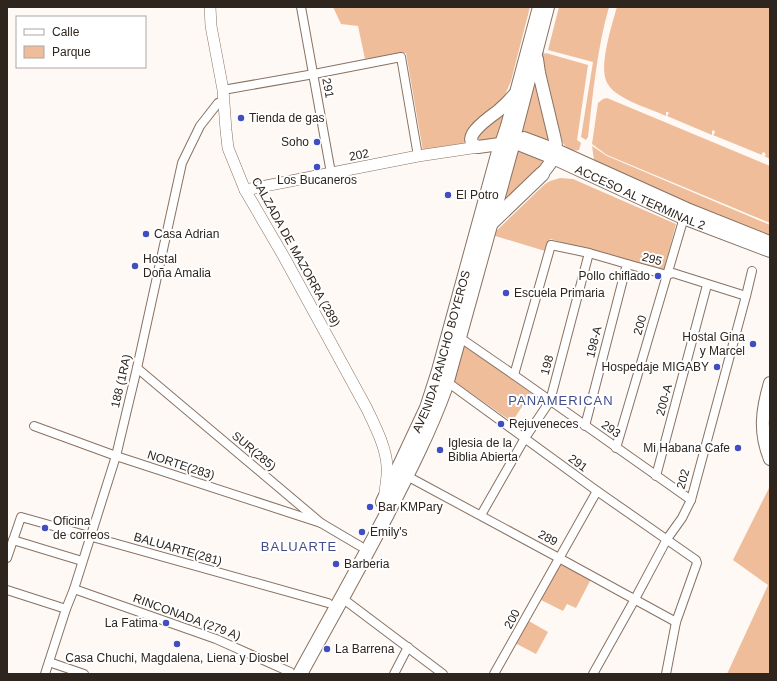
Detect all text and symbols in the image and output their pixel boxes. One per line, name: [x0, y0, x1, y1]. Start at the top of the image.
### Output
legend: [16, 16, 146, 68]
text: Calle: [52, 25, 80, 39]
text: Parque: [52, 45, 91, 59]
street label: 291: [319, 77, 337, 99]
place label: Tienda de gas: [249, 111, 325, 125]
marker: Tienda de gas: [236, 113, 246, 123]
place label: Soho: [281, 135, 309, 149]
marker: Soho: [312, 137, 322, 147]
street label: 202: [348, 146, 370, 164]
marker: Los Bucaneros: [312, 162, 322, 172]
street label: ACCESO AL TERMINAL 2: [573, 162, 708, 233]
place label: Los Bucaneros: [277, 173, 357, 187]
street label: CALZADA DE MAZORRA (289): [249, 175, 343, 329]
place label: El Potro: [456, 188, 499, 202]
marker: El Potro: [443, 190, 453, 200]
place label: Casa Adrian: [154, 227, 219, 241]
marker: Casa Adrian: [141, 229, 151, 239]
street label: 295: [641, 250, 664, 268]
place label: Hostal Doña Amalia: [143, 252, 211, 280]
marker: Hostal Doña Amalia: [130, 261, 140, 271]
street label: AVENIDA RANCHO BOYEROS: [409, 269, 473, 435]
place label: Pollo chiflado: [579, 269, 650, 283]
marker: Pollo chiflado: [653, 271, 663, 281]
place label: Escuela Primaria: [514, 286, 605, 300]
marker: Escuela Primaria: [501, 288, 511, 298]
street label: 200: [631, 313, 650, 337]
street label: 198-A: [583, 325, 605, 359]
place label: Hostal Gina y Marcel: [682, 330, 745, 358]
marker: Hostal Gina y Marcel: [748, 339, 758, 349]
street label: 188 (1RA): [108, 353, 134, 409]
street label: 198: [538, 353, 556, 376]
place label: Hospedaje MIGABY: [602, 360, 709, 374]
marker: Hospedaje MIGABY: [712, 362, 722, 372]
street label: 200-A: [653, 383, 675, 417]
district label: PANAMERICAN: [508, 393, 614, 408]
place label: Rejuveneces: [509, 417, 578, 431]
street label: 293: [599, 418, 623, 441]
marker: Rejuveneces: [496, 419, 506, 429]
street label: SUR(285): [229, 428, 279, 474]
place label: Iglesia de la Biblia Abierta: [448, 436, 518, 464]
place label: Mi Habana Cafe: [643, 441, 730, 455]
marker: Mi Habana Cafe: [733, 443, 743, 453]
marker: Iglesia de la Biblia Abierta: [435, 445, 445, 455]
street label: NORTE(283): [146, 448, 216, 482]
street label: 291: [566, 451, 590, 475]
street label: 202: [674, 467, 692, 490]
place label: Bar KMPary: [378, 500, 443, 514]
marker: Bar KMPary: [365, 502, 375, 512]
place label: Oficina de correos: [53, 514, 110, 542]
marker: Oficina de correos: [40, 523, 50, 533]
place label: Emily's: [370, 525, 408, 539]
marker: Emily's: [357, 527, 367, 537]
street label: 289: [536, 527, 560, 549]
street label: BALUARTE(281): [132, 530, 224, 568]
district label: BALUARTE: [261, 539, 337, 554]
place label: Barberia: [344, 557, 390, 571]
marker: Barberia: [331, 559, 341, 569]
street label: RINCONADA (279 A): [131, 591, 243, 643]
street label: 200: [501, 607, 523, 631]
place label: La Fatima: [105, 616, 158, 630]
marker: La Fatima: [161, 618, 171, 628]
marker: Casa Chuchi, Magdalena, Liena y Diosbel: [172, 639, 182, 649]
place label: La Barrena: [335, 642, 395, 656]
marker: La Barrena: [322, 644, 332, 654]
place label: Casa Chuchi, Magdalena, Liena y Diosbel: [65, 651, 289, 665]

